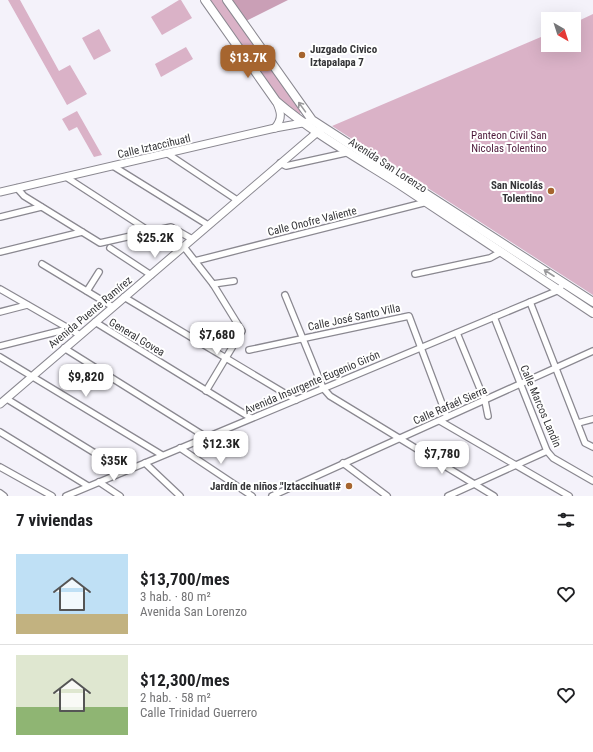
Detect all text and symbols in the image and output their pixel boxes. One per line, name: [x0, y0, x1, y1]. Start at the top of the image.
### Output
north arrow: [541, 12, 581, 52]
map controls: [541, 12, 581, 52]
place label: Juzgado Civico Iztapalapa 7: [310, 43, 378, 69]
pin: $13.7K: [215, 45, 281, 79]
text: $13.7K: [229, 50, 267, 65]
marker: Juzgado Civico Iztapalapa 7: [297, 50, 307, 60]
one-way arrow: [298, 102, 306, 113]
park label: Panteon Civil San Nicolas Tolentino: [471, 129, 547, 155]
street label: Calle Iztaccihuatl: [116, 132, 192, 161]
street label: Avenida San Lorenzo: [346, 135, 430, 196]
place label: San Nicolás Tolentino: [491, 179, 544, 205]
marker: San Nicolás Tolentino: [546, 186, 556, 196]
street label: Calle Onofre Valiente: [266, 204, 358, 239]
pin: $25.2K: [122, 225, 188, 259]
text: $25.2K: [136, 230, 174, 245]
one-way arrow: [543, 269, 554, 278]
street label: Avenida Puente Ramírez: [46, 274, 135, 351]
street label: Calle José Santo Villa: [307, 301, 402, 334]
street label: General Govea: [107, 316, 167, 359]
pin: $7,680: [184, 322, 250, 356]
text: $7,680: [199, 327, 235, 342]
street label: Avenida Insurgente Eugenio Girón: [243, 348, 382, 417]
street label: Calle Marcos Landin: [517, 363, 564, 449]
pin: $9,820: [53, 364, 119, 398]
text: $9,820: [68, 369, 104, 384]
street label: Calle Rafaél Sierra: [411, 383, 489, 428]
pin: $12.3K: [188, 431, 254, 465]
text: $12.3K: [202, 436, 240, 451]
pin: $7,780: [409, 441, 475, 475]
text: $7,780: [424, 446, 460, 461]
pin: $35K: [90, 448, 138, 482]
text: $35K: [101, 453, 127, 468]
place label: Jardín de niños "Iztaccihuatl#: [210, 480, 341, 493]
marker: Jardín de niños "Iztaccihuatl#: [344, 481, 354, 491]
icon: filters: [555, 509, 577, 531]
text: 7 viviendas: [16, 510, 93, 530]
text: $13,700/mes: [140, 569, 230, 589]
icon: home: [48, 570, 96, 618]
icon: heart: [555, 583, 577, 605]
text: 3 hab. · 80 m²: [140, 589, 211, 604]
text: Avenida San Lorenzo: [140, 604, 247, 619]
text: $12,300/mes: [140, 670, 230, 690]
icon: home: [48, 671, 96, 719]
icon: heart: [555, 684, 577, 706]
text: 2 hab. · 58 m²: [140, 690, 211, 705]
text: Calle Trinidad Guerrero: [140, 705, 257, 720]

